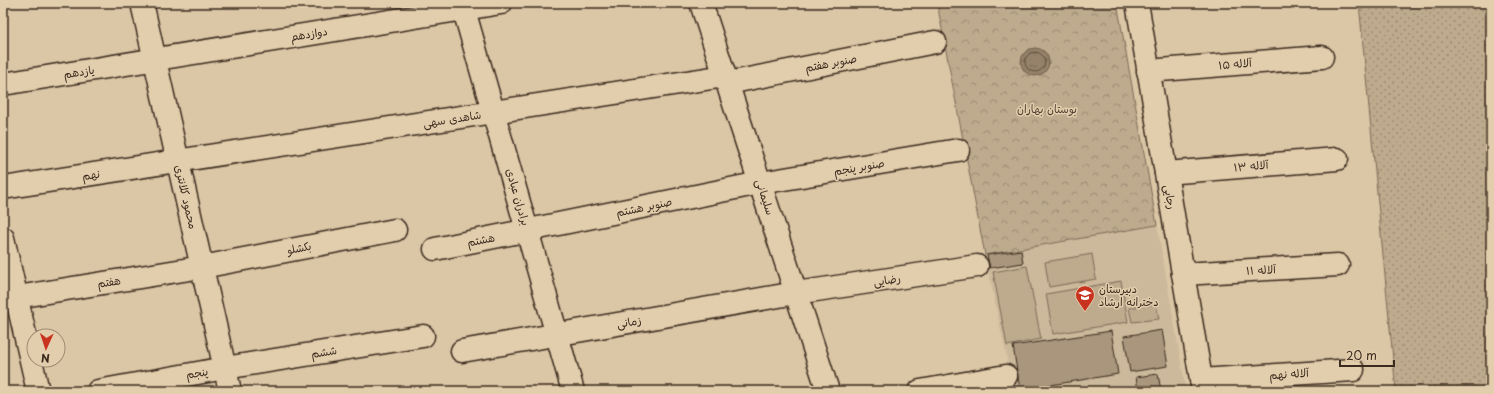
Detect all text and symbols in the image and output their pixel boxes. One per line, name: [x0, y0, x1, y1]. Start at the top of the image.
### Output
street label: دوازدهم: [289, 22, 329, 46]
street label: صنوبر هفتم: [803, 49, 859, 77]
street label: آلاله ۱۵: [1218, 53, 1254, 73]
street label: یازدهم: [62, 61, 96, 83]
park label: بوستان بهاران: [1017, 100, 1077, 117]
street label: شاهدی سهی: [422, 106, 482, 131]
street label: صنوبر پنجم: [832, 154, 886, 180]
street label: آلاله ۱۳: [1233, 155, 1270, 175]
street label: محمود کلانتری: [171, 163, 202, 231]
street label: نهم: [81, 165, 101, 185]
street label: برادران عبادی: [502, 166, 535, 227]
street label: سلیمانی: [752, 177, 779, 217]
street label: رجایی: [1160, 183, 1181, 211]
street label: صنوبر هشتم: [614, 192, 674, 222]
street label: هشتم: [466, 229, 496, 251]
street label: بکشلو: [284, 237, 313, 258]
street label: آلاله ۱۱: [1246, 260, 1278, 279]
street label: رضایی: [872, 269, 902, 290]
street label: هفتم: [96, 271, 122, 293]
place label: دبیرستان دخترانه ارشاد: [1099, 280, 1159, 310]
school or university icon: دبیرستان دخترانه ارشاد: [1074, 284, 1096, 312]
street label: زمانی: [615, 311, 642, 332]
north arrow: [26, 328, 66, 368]
street label: ششم: [310, 341, 338, 363]
scale bar: [1340, 342, 1394, 368]
text: 20 m: [1346, 346, 1377, 364]
text: N: [40, 350, 50, 367]
street label: پنجم: [185, 362, 209, 384]
street label: آلاله نهم: [1269, 364, 1311, 384]

